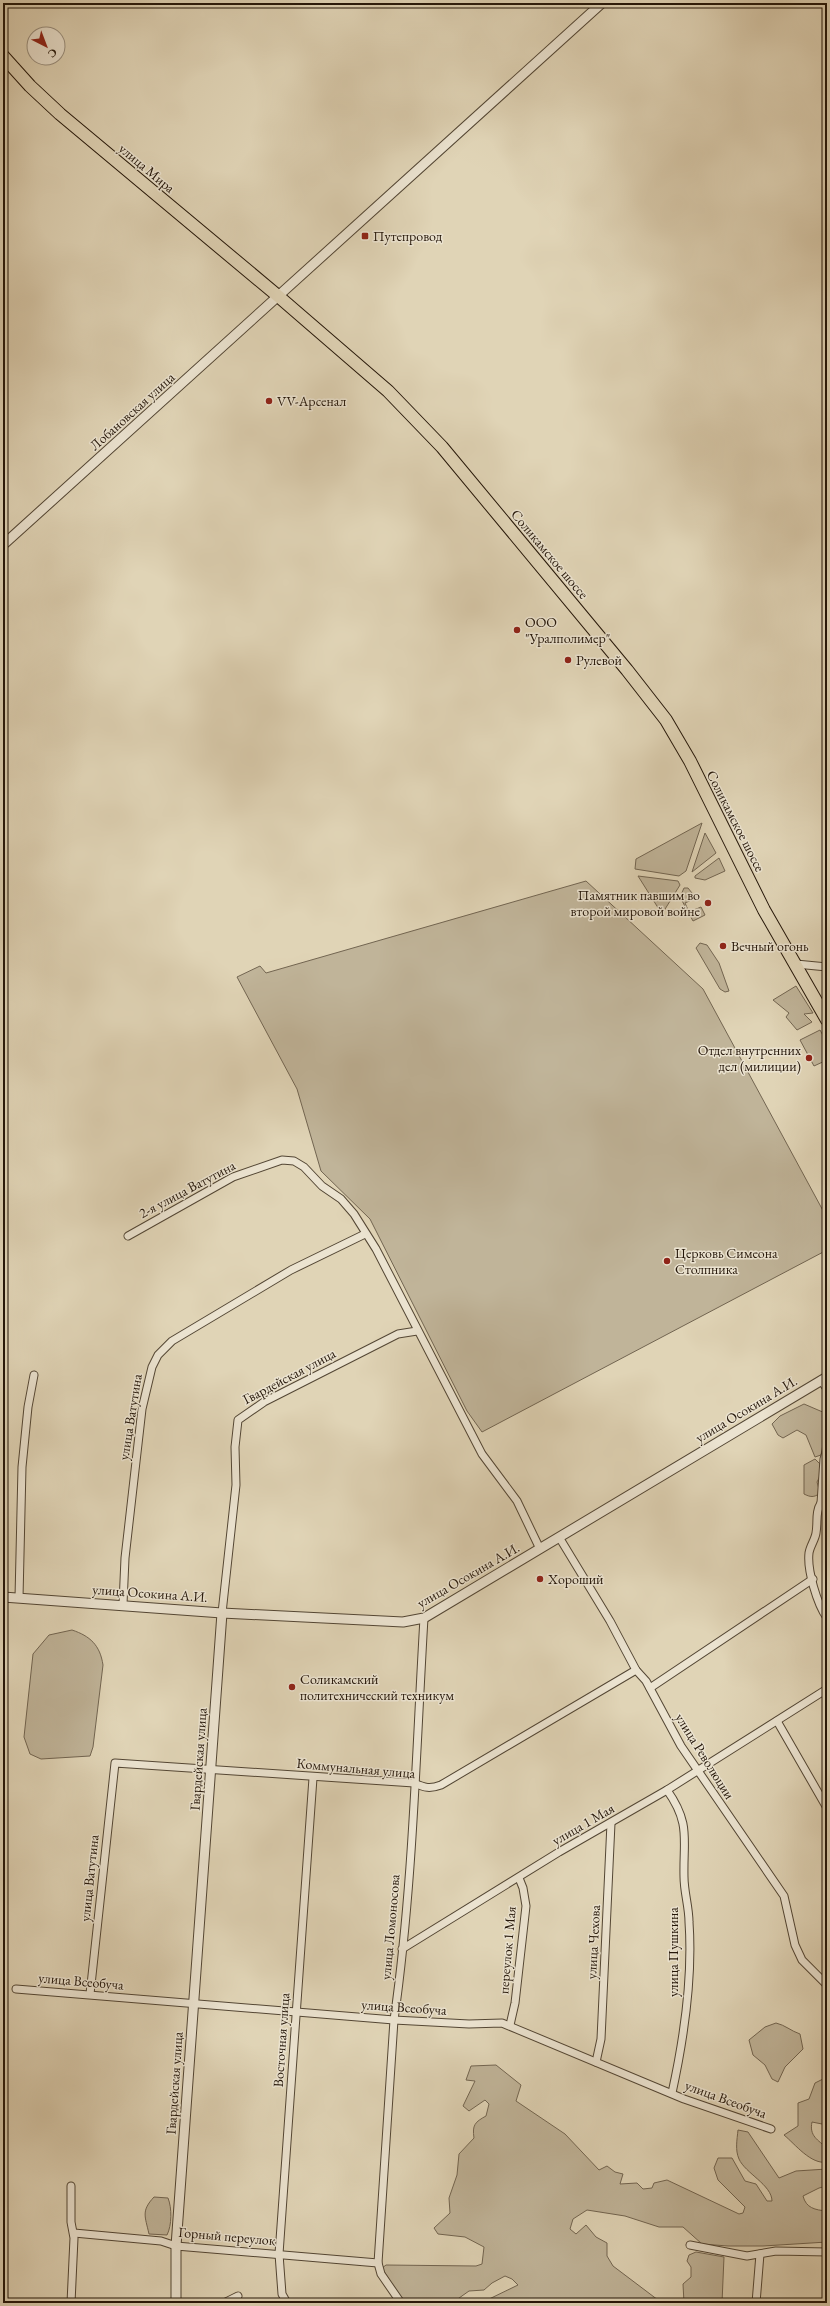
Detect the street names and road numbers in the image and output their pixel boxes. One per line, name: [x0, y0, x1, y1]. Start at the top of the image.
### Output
street label: улица Мира: [115, 139, 179, 197]
street label: Лобановская улица: [86, 368, 179, 454]
street label: Соликамское шоссе: [507, 506, 593, 603]
street label: Соликамское шоссе: [703, 767, 770, 875]
street label: 2-я улица Ватутина: [136, 1156, 239, 1222]
street label: Гвардейская улица: [239, 1344, 339, 1408]
street label: улица Ватутина: [114, 1372, 146, 1461]
street label: улица Осокина А.И.: [692, 1372, 800, 1446]
street label: улица Осокина А.И.: [413, 1538, 523, 1612]
street label: улица Осокина А.И.: [92, 1580, 208, 1606]
street label: Гвардейская улица: [185, 1707, 211, 1811]
street label: улица Революции: [671, 1709, 739, 1803]
street label: Коммунальная улица: [296, 1754, 417, 1782]
street label: улица 1 Мая: [549, 1799, 617, 1849]
street label: улица Ватутина: [75, 1833, 103, 1922]
street label: улица Ломоносова: [376, 1873, 404, 1981]
street label: улица Чехова: [582, 1904, 604, 1980]
street label: переулок 1 Мая: [494, 1905, 520, 1995]
street label: улица Пушкина: [664, 1907, 682, 1997]
street label: улица Всеобуча: [38, 1968, 125, 1994]
street label: Восточная улица: [269, 1992, 293, 2088]
street label: улица Всеобуча: [361, 1995, 448, 2019]
street label: Гвардейская улица: [161, 2031, 187, 2135]
street label: улица Всеобуча: [683, 2076, 770, 2122]
street label: Горный переулок: [178, 2223, 277, 2249]

